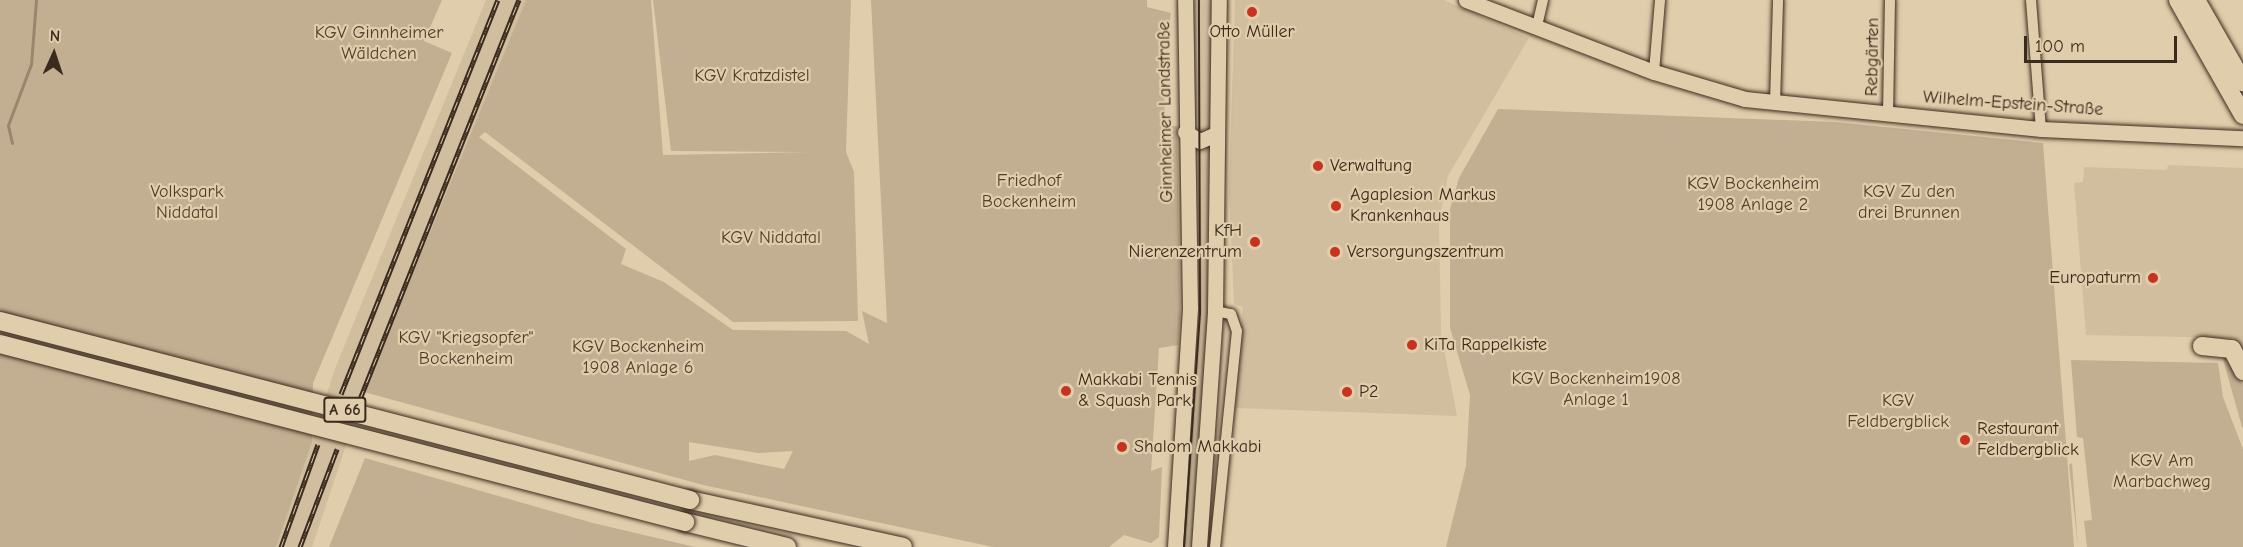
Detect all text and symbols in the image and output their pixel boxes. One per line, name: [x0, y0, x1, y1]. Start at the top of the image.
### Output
marker: Otto Müller: [1245, 5, 1259, 19]
street label: Rebgärten: [1862, 17, 1884, 97]
street label: Ginnheimer Landstraße: [1154, 21, 1178, 203]
place label: Otto Müller: [1209, 21, 1295, 43]
park label: KGV Ginnheimer Wäldchen: [315, 23, 443, 66]
north arrow: [24, 24, 84, 84]
scale bar: [2027, 24, 2180, 62]
text: N: [49, 27, 61, 45]
text: 100 m: [2035, 36, 2085, 57]
park label: KGV Kratzdistel: [694, 65, 810, 87]
street label: Wilhelm-Epstein-Straße: [1922, 87, 2104, 121]
place label: Verwaltung: [1330, 155, 1412, 177]
marker: Verwaltung: [1311, 159, 1325, 173]
park label: Friedhof Bockenheim: [982, 171, 1076, 213]
park label: KGV Bockenheim 1908 Anlage 2: [1687, 174, 1819, 216]
park label: Volkspark Niddatal: [151, 182, 223, 224]
park label: KGV Zu den drei Brunnen: [1858, 182, 1960, 224]
place label: Agaplesion Markus Krankenhaus: [1350, 185, 1496, 228]
marker: Agaplesion Markus Krankenhaus: [1327, 197, 1345, 215]
place label: KfH Nierenzentrum: [1129, 221, 1242, 264]
park label: KGV Niddatal: [721, 227, 821, 249]
marker: KfH Nierenzentrum: [1246, 233, 1264, 251]
place label: Versorgungszentrum: [1347, 241, 1504, 263]
marker: Versorgungszentrum: [1328, 245, 1342, 259]
place label: Europaturm: [2049, 267, 2141, 289]
marker: Europaturm: [2146, 271, 2160, 285]
park label: KGV "Kriegsopfer" Bockenheim: [399, 328, 533, 370]
place label: KiTa Rappelkiste: [1424, 334, 1547, 356]
park label: KGV Bockenheim 1908 Anlage 6: [572, 337, 704, 380]
marker: KiTa Rappelkiste: [1405, 338, 1419, 352]
park label: KGV Bockenheim1908 Anlage 1: [1511, 369, 1681, 412]
place label: Makkabi Tennis & Squash Park: [1078, 370, 1197, 412]
place label: P2: [1359, 381, 1378, 403]
marker: Makkabi Tennis & Squash Park: [1059, 384, 1073, 398]
marker: P2: [1340, 385, 1354, 399]
park label: KGV Feldbergblick: [1847, 391, 1949, 434]
road number: A 66: [322, 397, 368, 423]
place label: Restaurant Feldbergblick: [1977, 419, 2079, 462]
marker: Restaurant Feldbergblick: [1958, 433, 1972, 447]
place label: Shalom Makkabi: [1134, 436, 1262, 458]
marker: Shalom Makkabi: [1115, 440, 1129, 454]
park label: KGV Am Marbachweg: [2113, 451, 2211, 494]

